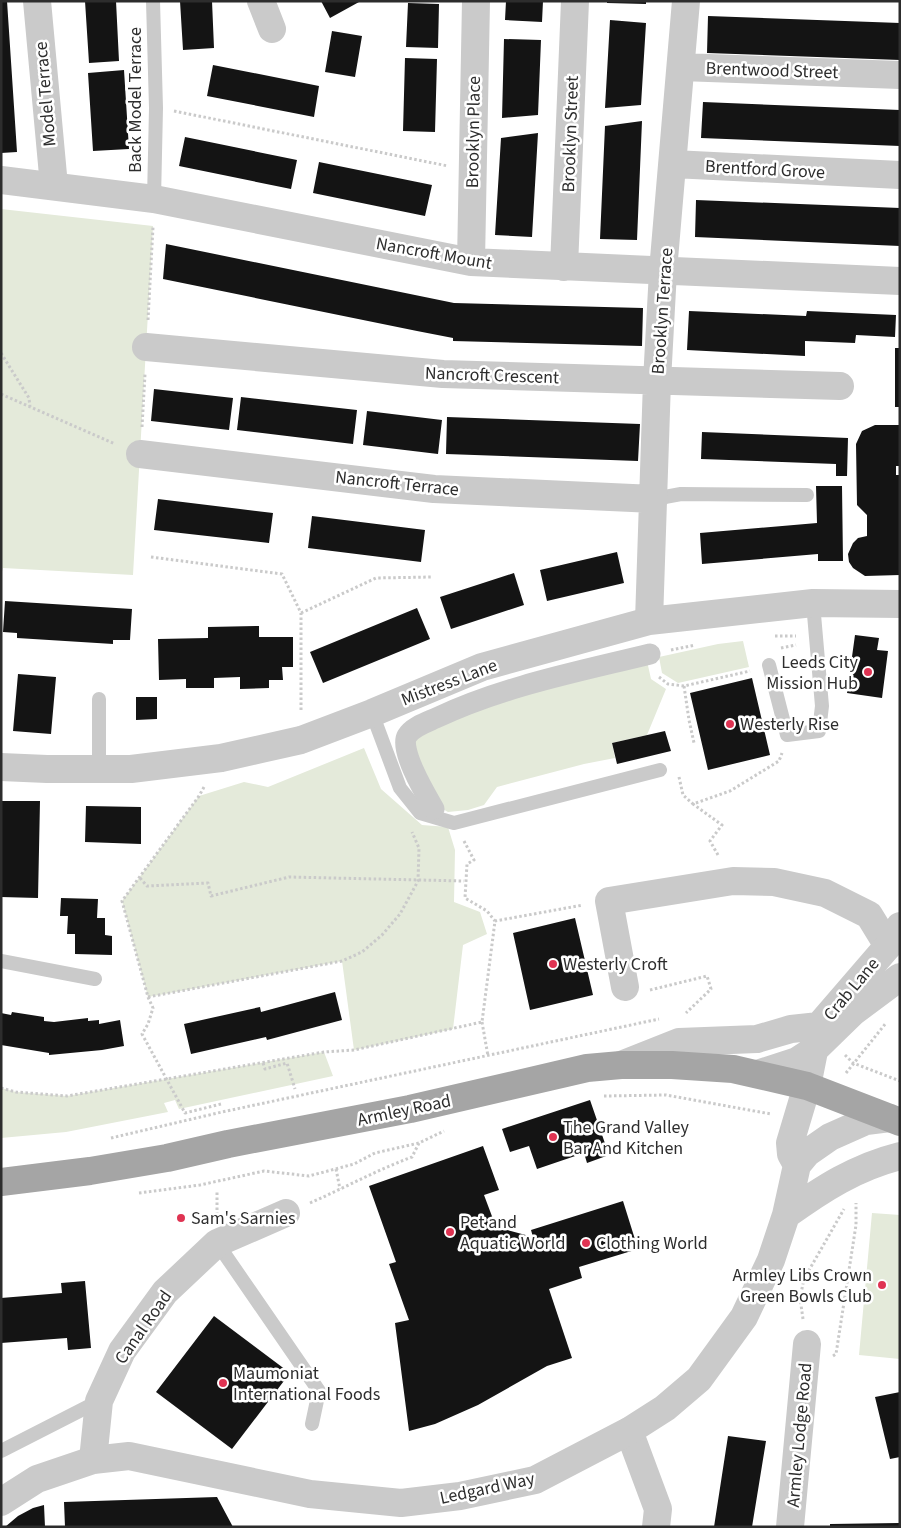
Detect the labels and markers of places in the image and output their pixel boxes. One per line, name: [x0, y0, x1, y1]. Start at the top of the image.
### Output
place label: Leeds City Mission Hub: [766, 650, 859, 696]
marker: Leeds City Mission Hub: [862, 666, 874, 678]
place label: Westerly Rise: [740, 712, 839, 737]
marker: Westerly Rise: [724, 718, 736, 730]
place label: Westerly Croft: [563, 952, 668, 977]
marker: Westerly Croft: [547, 958, 559, 970]
place label: The Grand Valley Bar And Kitchen: [563, 1115, 690, 1161]
marker: The Grand Valley Bar And Kitchen: [547, 1131, 559, 1143]
place label: Sam's Sarnies: [191, 1206, 296, 1231]
place label: Pet and Aquatic World: [460, 1210, 565, 1256]
marker: Sam's Sarnies: [175, 1212, 187, 1224]
marker: Pet and Aquatic World: [444, 1226, 456, 1238]
place label: Clothing World: [596, 1231, 708, 1256]
marker: Clothing World: [580, 1237, 592, 1249]
place label: Armley Libs Crown Green Bowls Club: [732, 1263, 872, 1309]
marker: Armley Libs Crown Green Bowls Club: [876, 1279, 888, 1291]
place label: Maumoniat International Foods: [233, 1361, 380, 1407]
marker: Maumoniat International Foods: [217, 1377, 229, 1389]

